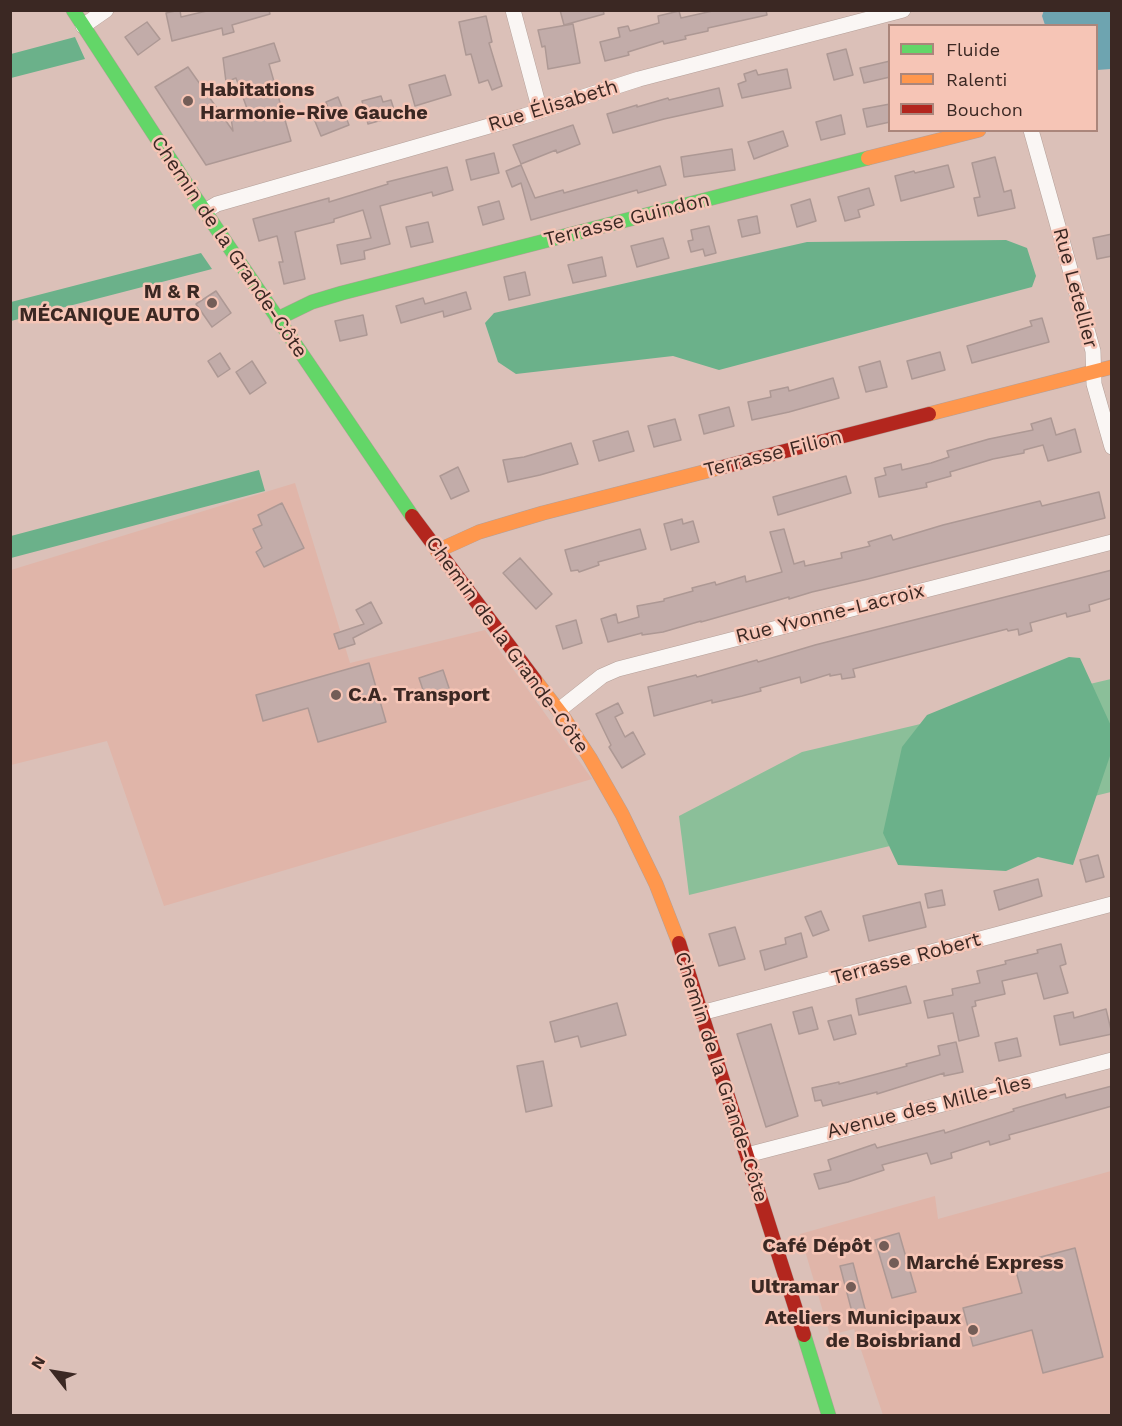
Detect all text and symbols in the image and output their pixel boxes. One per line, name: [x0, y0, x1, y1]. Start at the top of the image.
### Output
legend: [888, 24, 1098, 132]
text: Fluide: [946, 39, 1000, 60]
text: Ralenti: [946, 69, 1007, 90]
street label: Rue Élisabeth: [485, 75, 621, 137]
place label: Habitations Harmonie-Rive Gauche: [200, 78, 428, 125]
marker: Habitations Harmonie-Rive Gauche: [181, 94, 195, 108]
text: Bouchon: [946, 99, 1023, 120]
street label: Chemin de la Grande-Côte: [146, 132, 312, 362]
street label: Terrasse Guindon: [542, 188, 712, 252]
street label: Rue Letellier: [1047, 225, 1103, 351]
place label: M & R MÉCANIQUE AUTO: [19, 280, 200, 327]
marker: M & R MÉCANIQUE AUTO: [205, 296, 219, 310]
street label: Terrasse Filion: [701, 425, 845, 483]
street label: Chemin de la Grande-Côte: [420, 532, 594, 758]
street label: Rue Yvonne-Lacroix: [733, 579, 927, 649]
place label: C.A. Transport: [348, 683, 490, 707]
marker: C.A. Transport: [329, 688, 343, 702]
street label: Terrasse Robert: [829, 928, 983, 990]
street label: Chemin de la Grande-Côte: [669, 949, 773, 1205]
street label: Avenue des Mille-Îles: [825, 1070, 1033, 1144]
place label: Café Dépôt: [762, 1234, 872, 1258]
marker: Café Dépôt: [877, 1239, 891, 1253]
place label: Marché Express: [906, 1251, 1064, 1275]
marker: Marché Express: [887, 1256, 901, 1270]
place label: Ultramar: [751, 1275, 839, 1299]
marker: Ultramar: [844, 1280, 858, 1294]
place label: Ateliers Municipaux de Boisbriand: [765, 1306, 961, 1353]
marker: Ateliers Municipaux de Boisbriand: [966, 1323, 980, 1337]
north arrow: [24, 1342, 84, 1402]
text: N: [27, 1353, 49, 1372]

